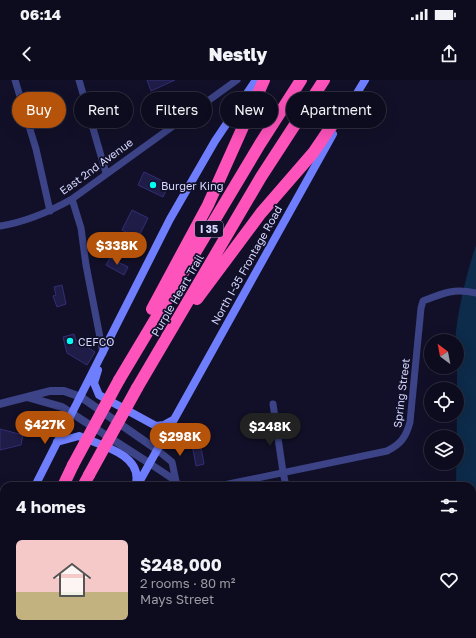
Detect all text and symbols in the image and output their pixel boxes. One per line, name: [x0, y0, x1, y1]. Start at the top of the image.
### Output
text: 06:14: [20, 5, 61, 23]
icon: back: [16, 43, 38, 65]
text: Nestly: [209, 43, 267, 65]
icon: share: [438, 43, 460, 65]
chip: Buy: [12, 92, 66, 128]
chip: Rent: [74, 92, 133, 128]
chip: Filters: [141, 92, 212, 128]
chip: New: [220, 92, 278, 128]
chip: Apartment: [286, 92, 386, 128]
street label: East 2nd Avenue: [57, 135, 135, 197]
place label: Burger King: [161, 179, 223, 192]
marker: Burger King: [148, 180, 158, 190]
street label: North I-35 Frontage Road: [208, 203, 284, 327]
road number: I 35: [195, 221, 223, 237]
pin: $338K: [89, 232, 145, 266]
text: $338K: [96, 237, 138, 253]
street label: Purple Heart Trail: [148, 251, 206, 338]
north arrow: [424, 334, 464, 374]
map controls: [424, 334, 464, 470]
place label: CEFCO: [78, 335, 114, 348]
marker: CEFCO: [65, 336, 75, 346]
street label: Spring Street: [390, 358, 412, 428]
button: locate: [424, 382, 464, 422]
pin: $427K: [17, 411, 73, 445]
pin: $248K: [242, 413, 298, 447]
text: $427K: [24, 416, 66, 432]
text: $248K: [249, 418, 291, 434]
pin: $298K: [152, 423, 208, 457]
text: $298K: [159, 428, 201, 444]
button: layers: [424, 430, 464, 470]
icon: filters: [438, 495, 460, 517]
text: 4 homes: [16, 496, 86, 517]
text: $248,000: [140, 554, 222, 575]
icon: home: [48, 556, 96, 604]
icon: heart: [438, 569, 460, 591]
text: 2 rooms · 80 m²: [140, 575, 236, 591]
text: Mays Street: [140, 591, 214, 607]

